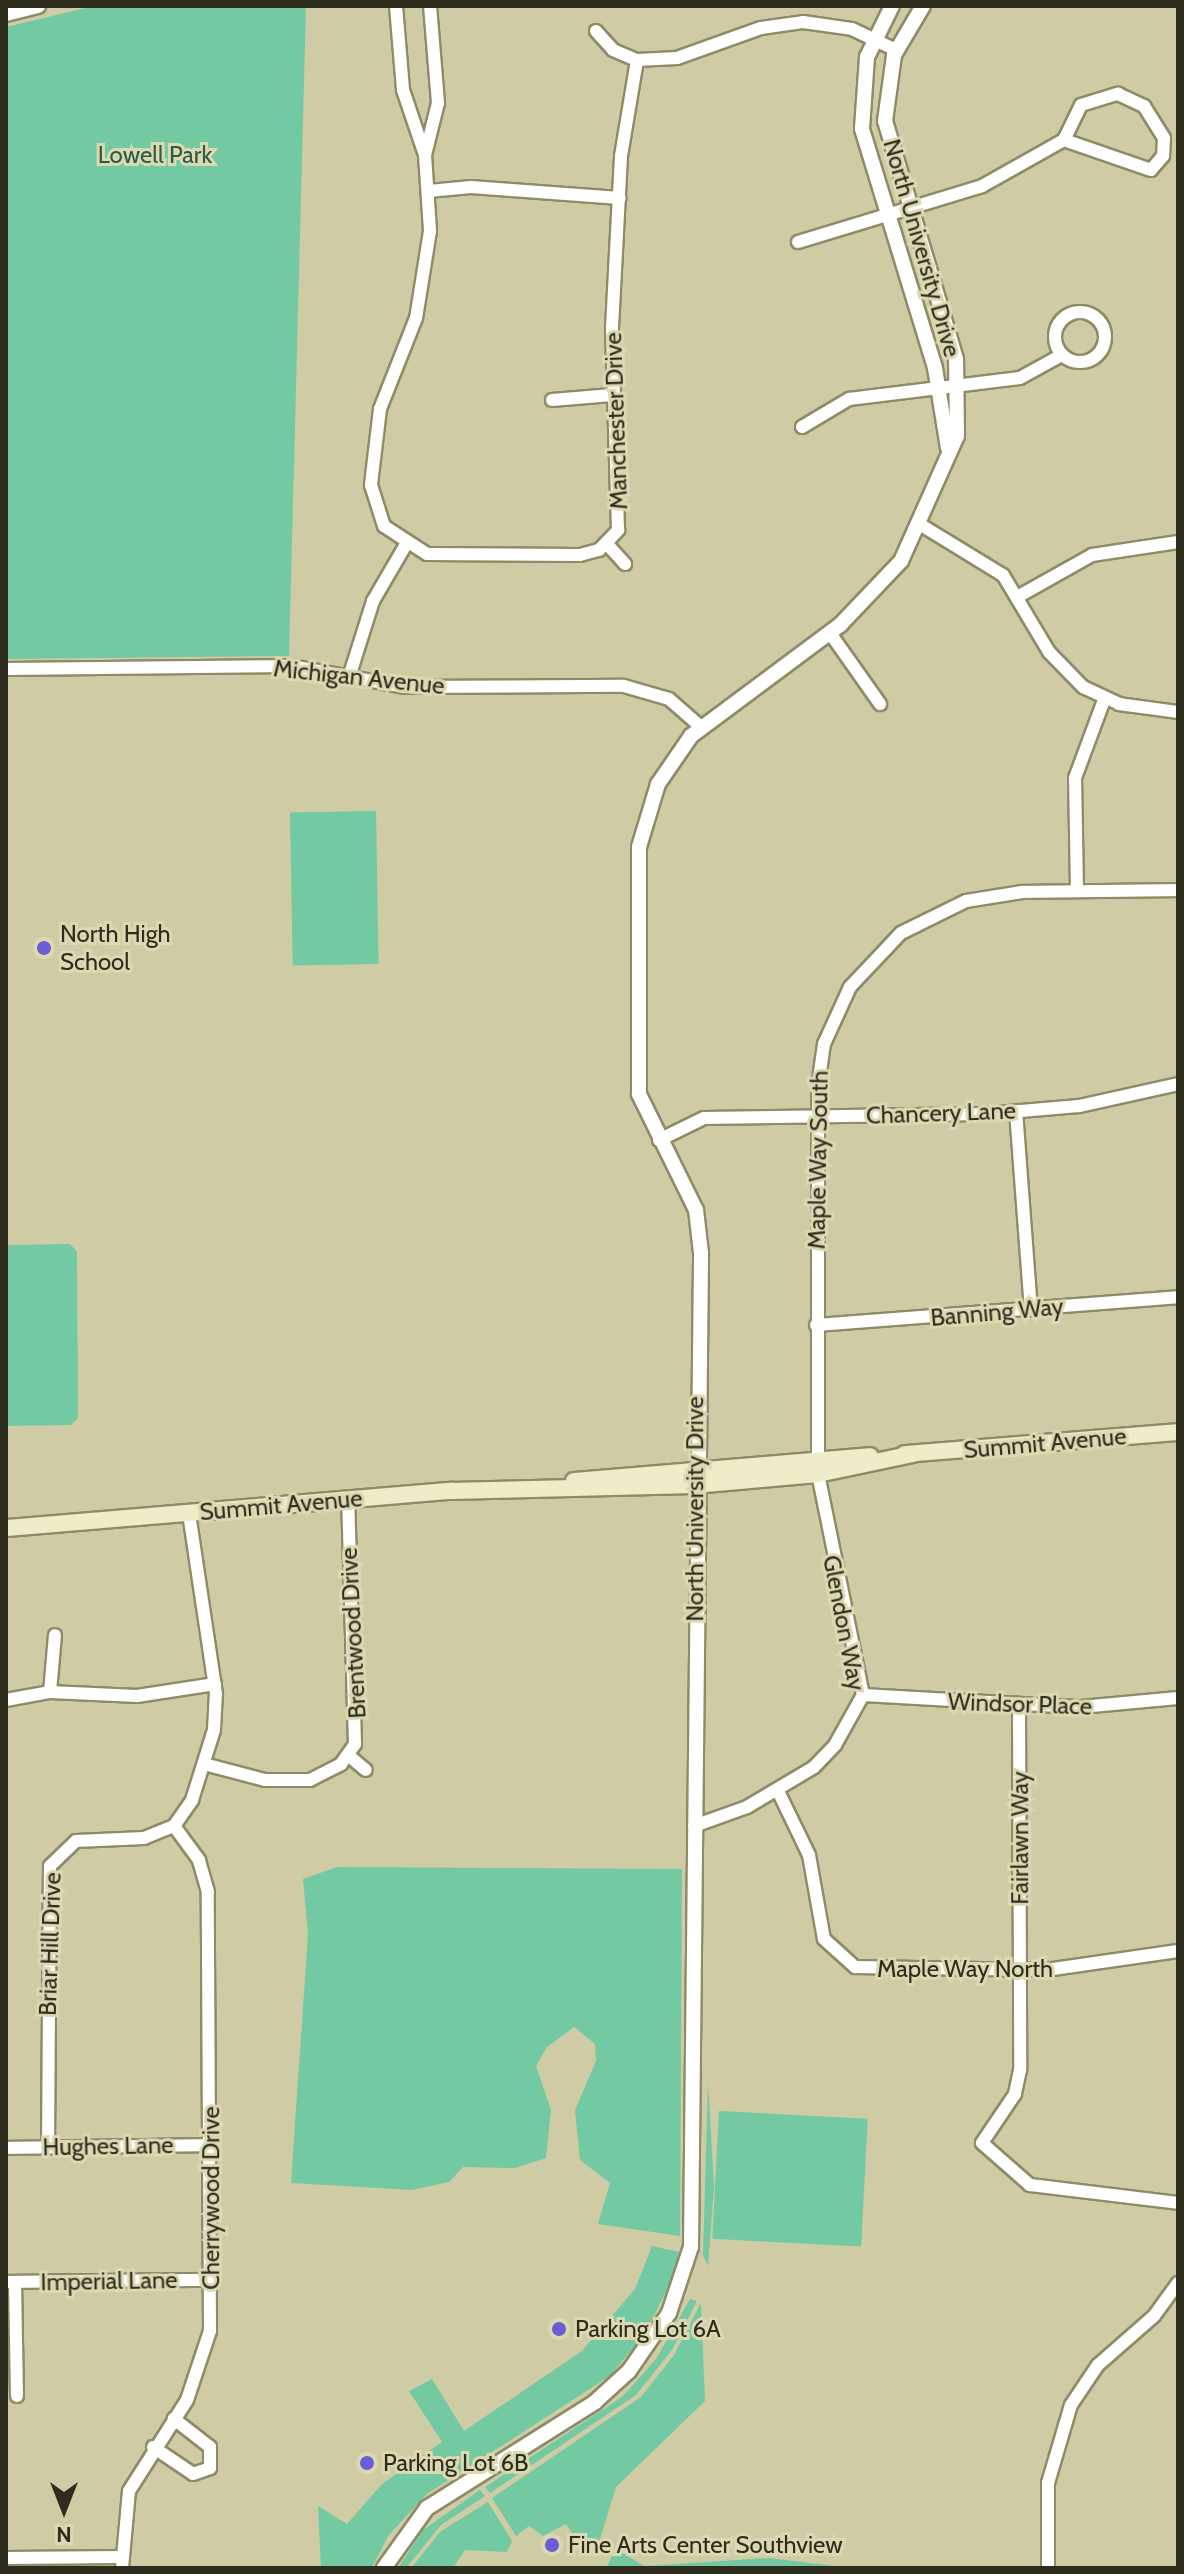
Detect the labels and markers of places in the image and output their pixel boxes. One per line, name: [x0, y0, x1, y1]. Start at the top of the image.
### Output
place label: North High School: [60, 920, 171, 976]
marker: North High School: [35, 939, 53, 957]
place label: Parking Lot 6A: [575, 2315, 721, 2343]
marker: Parking Lot 6A: [550, 2320, 568, 2338]
place label: Parking Lot 6B: [383, 2449, 528, 2477]
marker: Parking Lot 6B: [358, 2454, 376, 2472]
place label: Fine Arts Center Southview: [568, 2531, 843, 2559]
marker: Fine Arts Center Southview: [543, 2536, 561, 2554]

